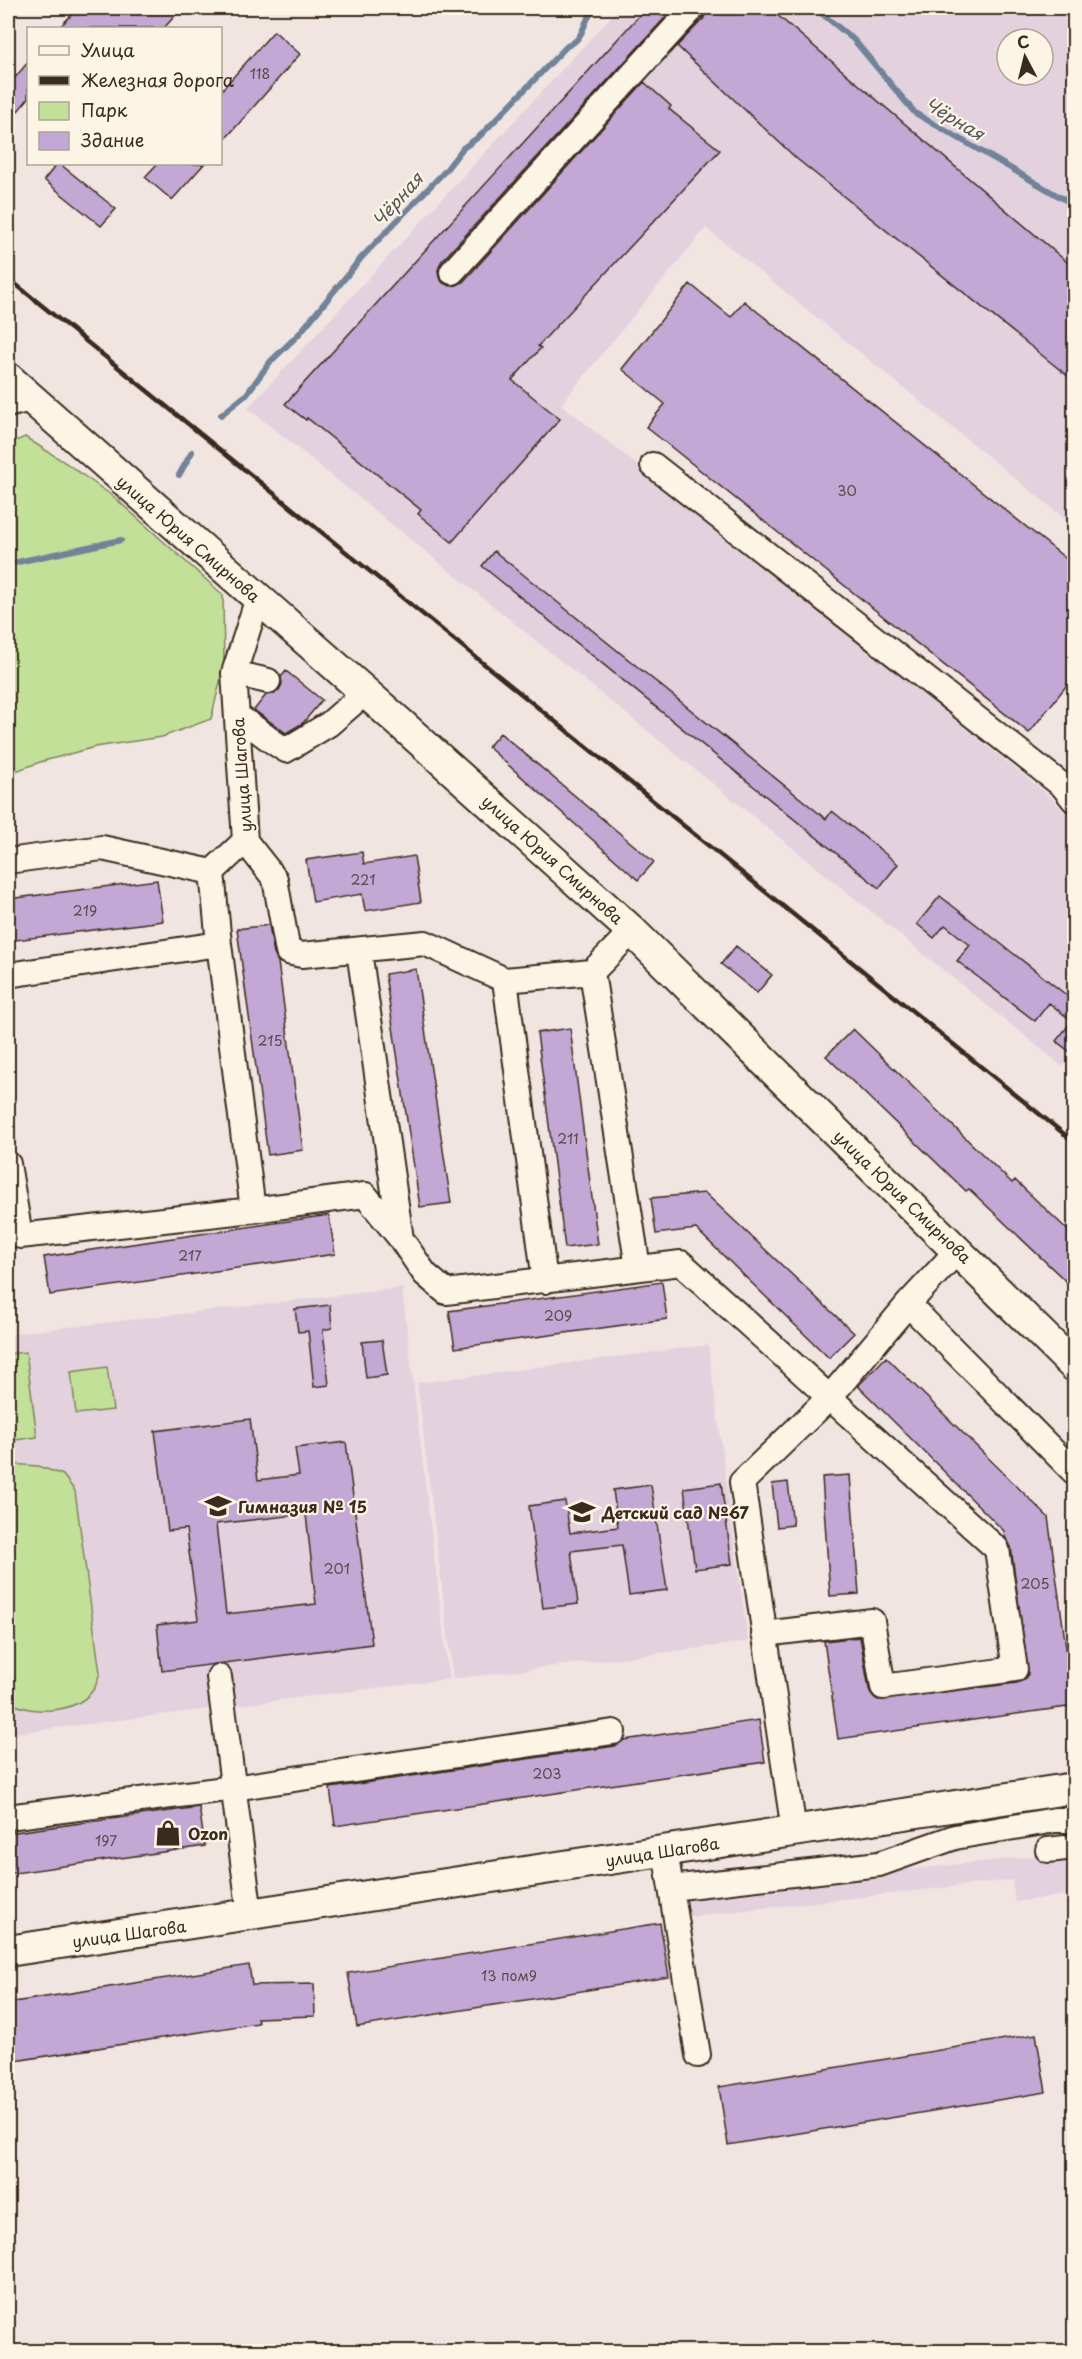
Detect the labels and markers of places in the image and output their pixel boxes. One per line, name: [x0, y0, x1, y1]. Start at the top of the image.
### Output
school or university icon: Гимназия № 15: [203, 1491, 233, 1521]
place label: Гимназия № 15: [238, 1494, 367, 1518]
school or university icon: Детский сад №67: [567, 1497, 597, 1527]
place label: Детский сад №67: [601, 1500, 750, 1524]
shop icon: Ozon: [153, 1818, 183, 1848]
place label: Ozon: [188, 1821, 228, 1845]

